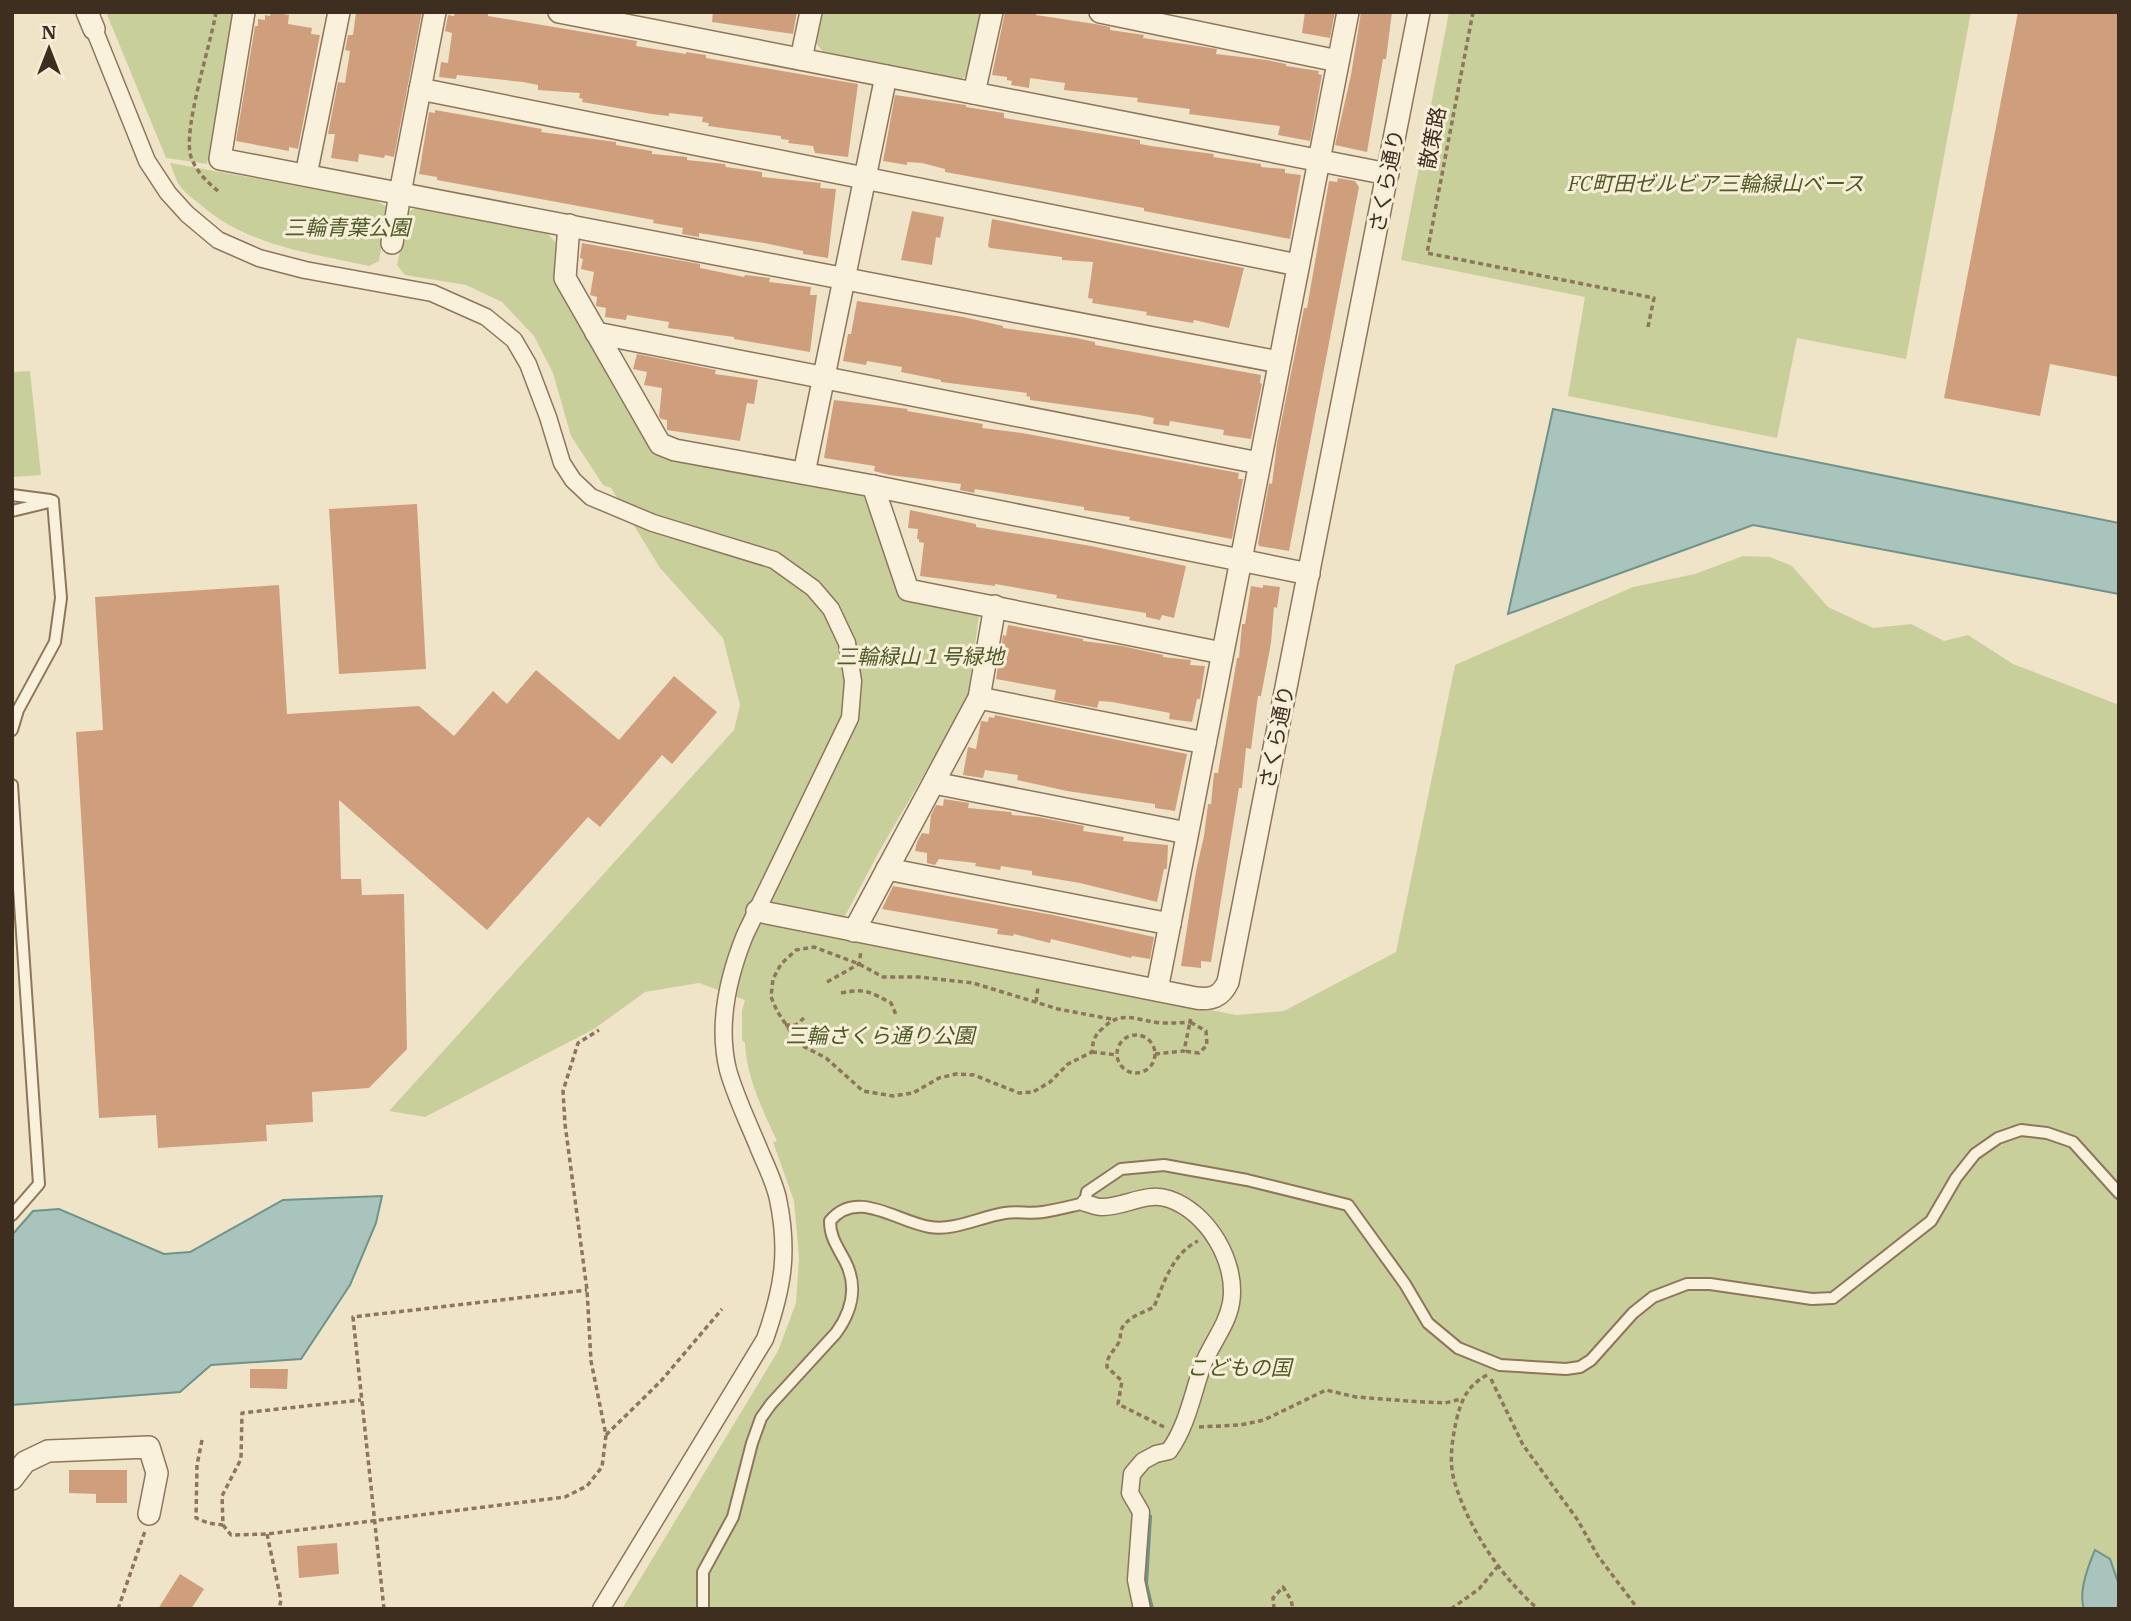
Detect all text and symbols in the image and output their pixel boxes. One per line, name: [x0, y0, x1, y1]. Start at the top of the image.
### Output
north arrow: [14, 14, 84, 84]
text: N: [41, 20, 57, 44]
street label: 散策路: [1412, 104, 1452, 171]
street label: さくら通り: [1362, 127, 1410, 235]
park label: FC町田ゼルビア三輪緑山ベース: [1567, 169, 1864, 197]
park label: 三輪青葉公園: [284, 213, 413, 241]
park label: 三輪緑山１号緑地: [836, 642, 1006, 670]
street label: さくら通り: [1252, 683, 1300, 791]
park label: 三輪さくら通り公園: [786, 1021, 977, 1049]
park label: こどもの国: [1187, 1353, 1294, 1381]

